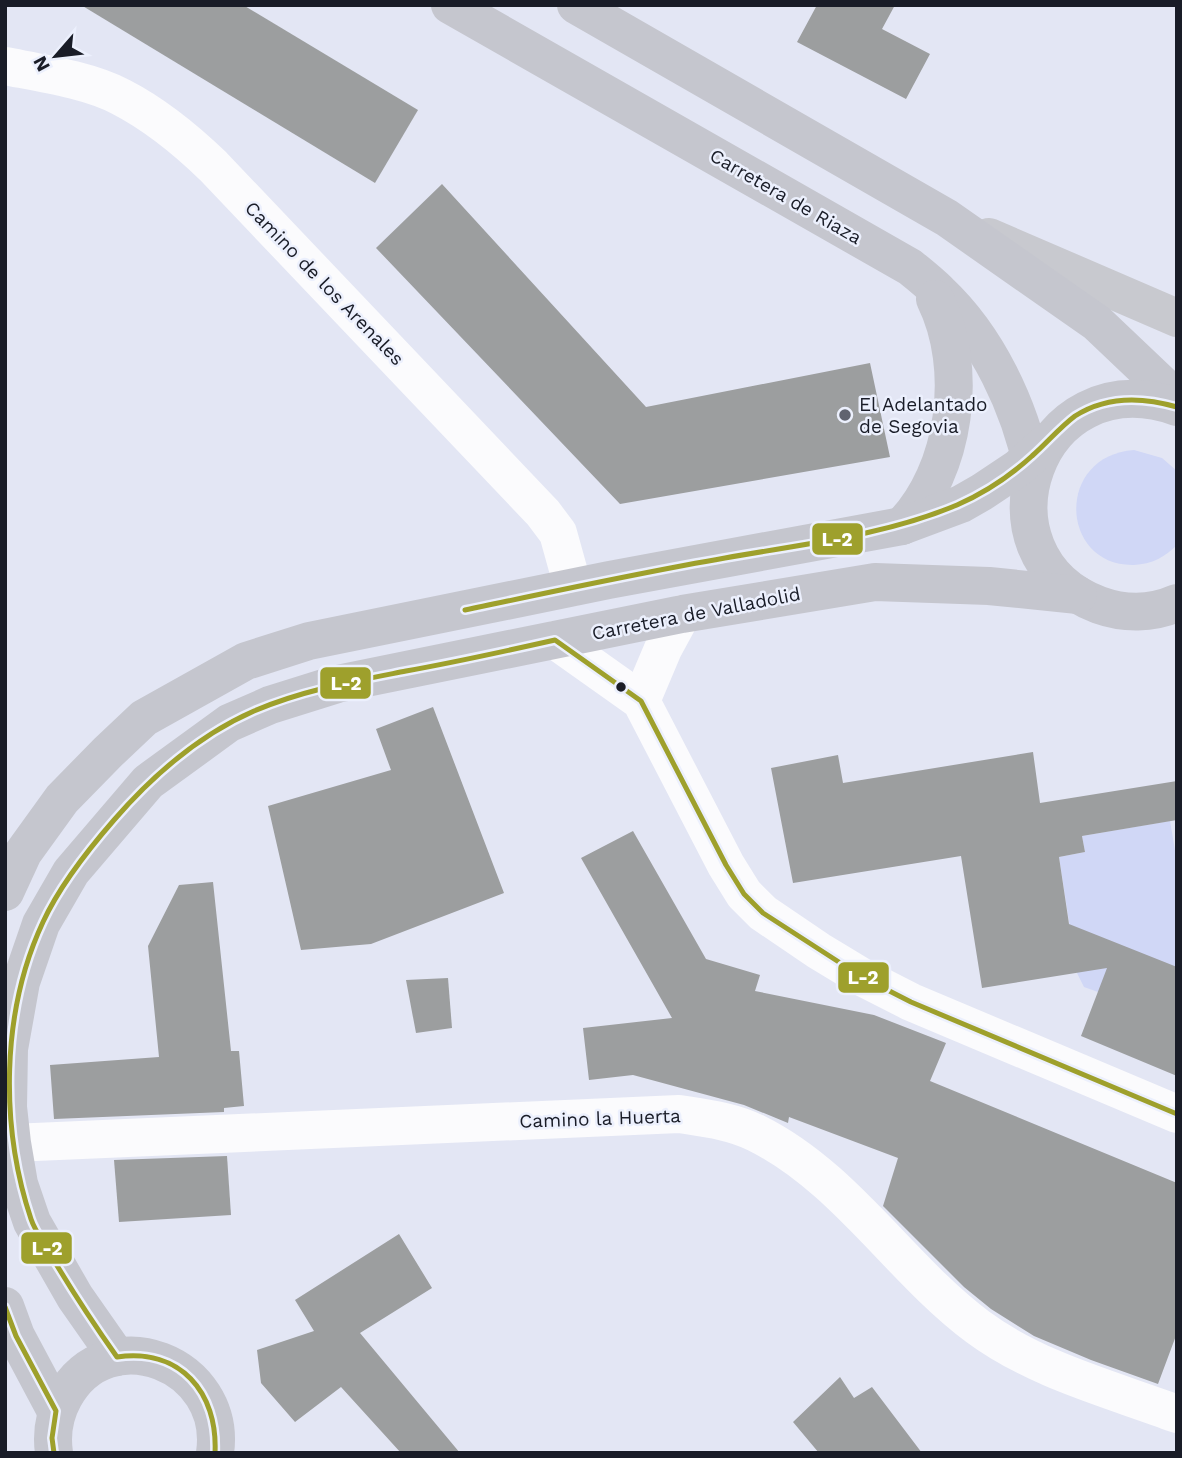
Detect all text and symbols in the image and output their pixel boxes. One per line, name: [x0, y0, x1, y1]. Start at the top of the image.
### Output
north arrow: [21, 21, 91, 91]
text: N: [28, 52, 55, 75]
street label: Carretera de Riaza: [706, 144, 866, 249]
street label: Camino de los Arenales: [240, 197, 409, 370]
place label: El Adelantado de Segovia: [859, 393, 987, 438]
marker: El Adelantado de Segovia: [837, 407, 853, 423]
line badge: L-2: [811, 522, 864, 556]
text: L-2: [821, 528, 853, 551]
street label: Carretera de Valladolid: [590, 582, 802, 645]
line badge: L-2: [319, 666, 372, 700]
text: L-2: [330, 672, 362, 695]
unlabelled marker: [614, 680, 628, 694]
line badge: L-2: [837, 961, 890, 994]
text: L-2: [847, 966, 879, 989]
street label: Camino la Huerta: [519, 1104, 681, 1133]
line badge: L-2: [20, 1231, 73, 1265]
text: L-2: [31, 1237, 63, 1260]

